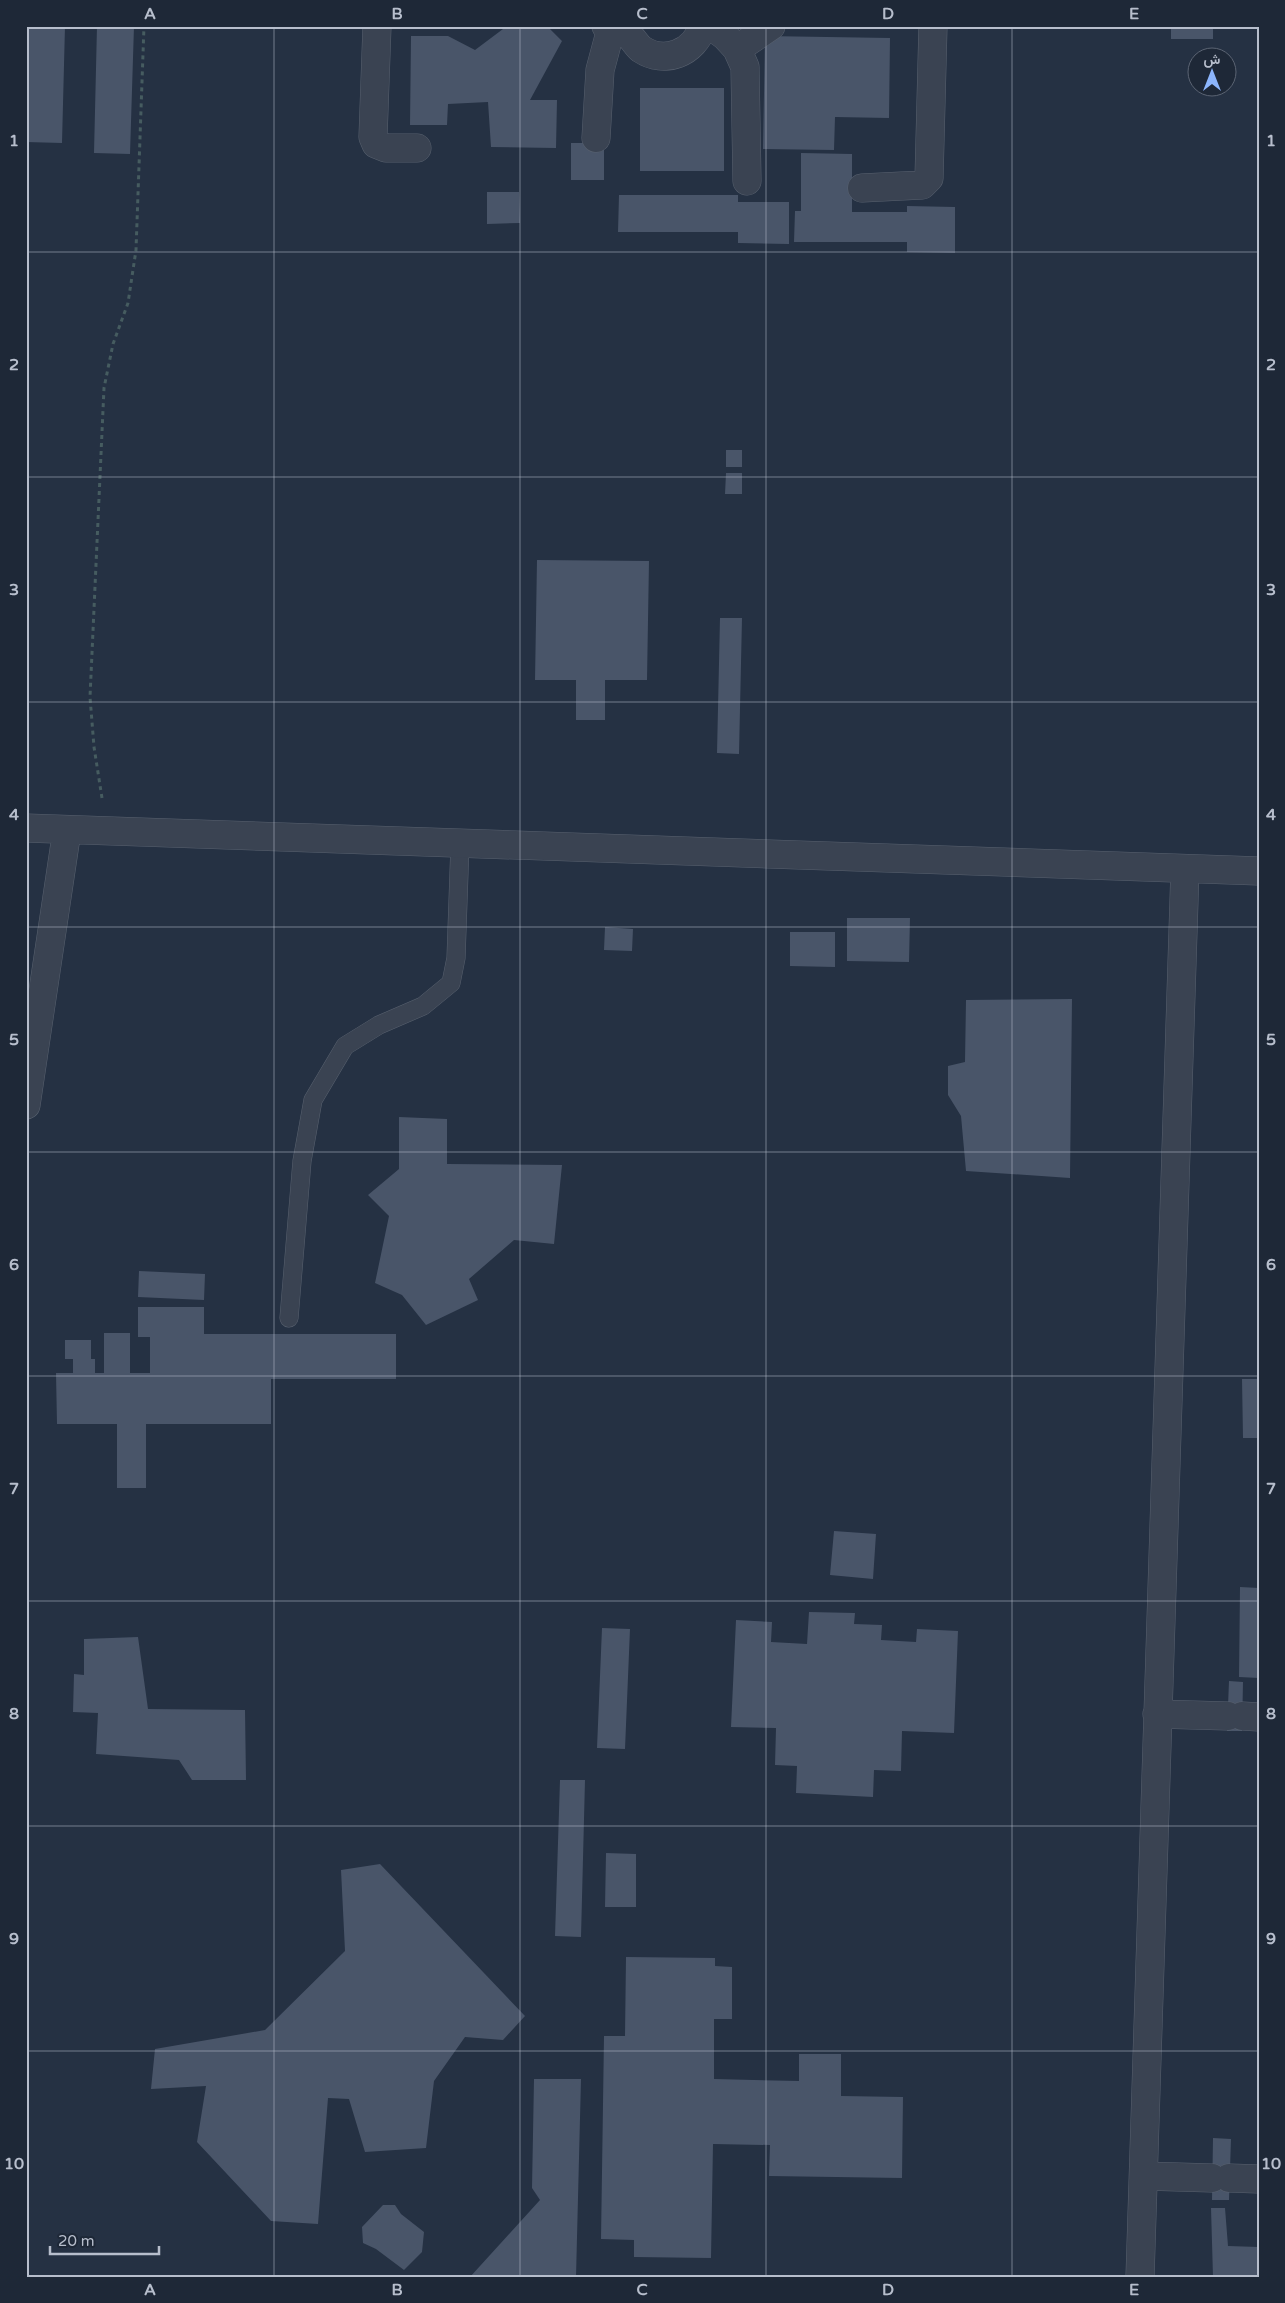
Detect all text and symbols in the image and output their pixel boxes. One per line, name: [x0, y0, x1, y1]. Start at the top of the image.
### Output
text: A: [144, 4, 156, 24]
text: B: [391, 4, 403, 24]
text: C: [636, 4, 648, 24]
text: D: [882, 4, 894, 24]
text: E: [1129, 4, 1139, 24]
north arrow: [1188, 48, 1238, 98]
text: ش: [1204, 51, 1221, 68]
text: 1: [9, 131, 19, 151]
text: 1: [1266, 131, 1276, 151]
text: 2: [9, 355, 19, 375]
text: 2: [1266, 355, 1276, 375]
text: 3: [9, 580, 19, 600]
text: 3: [1266, 580, 1276, 600]
text: 4: [9, 805, 19, 825]
text: 4: [1266, 805, 1276, 825]
text: 5: [9, 1030, 19, 1050]
text: 5: [1266, 1030, 1276, 1050]
text: 6: [9, 1255, 19, 1275]
text: 6: [1266, 1255, 1276, 1275]
text: 7: [9, 1479, 19, 1499]
text: 7: [1266, 1479, 1276, 1499]
text: 8: [9, 1704, 19, 1724]
text: 8: [1266, 1704, 1276, 1724]
text: 9: [9, 1929, 19, 1949]
text: 9: [1266, 1929, 1276, 1949]
text: 10: [4, 2154, 24, 2174]
text: 10: [1261, 2154, 1281, 2174]
scale bar: [50, 2223, 159, 2255]
text: 20 m: [58, 2232, 95, 2250]
text: A: [144, 2280, 156, 2300]
text: B: [391, 2280, 403, 2300]
text: C: [636, 2280, 648, 2300]
text: D: [882, 2280, 894, 2300]
text: E: [1129, 2280, 1139, 2300]

